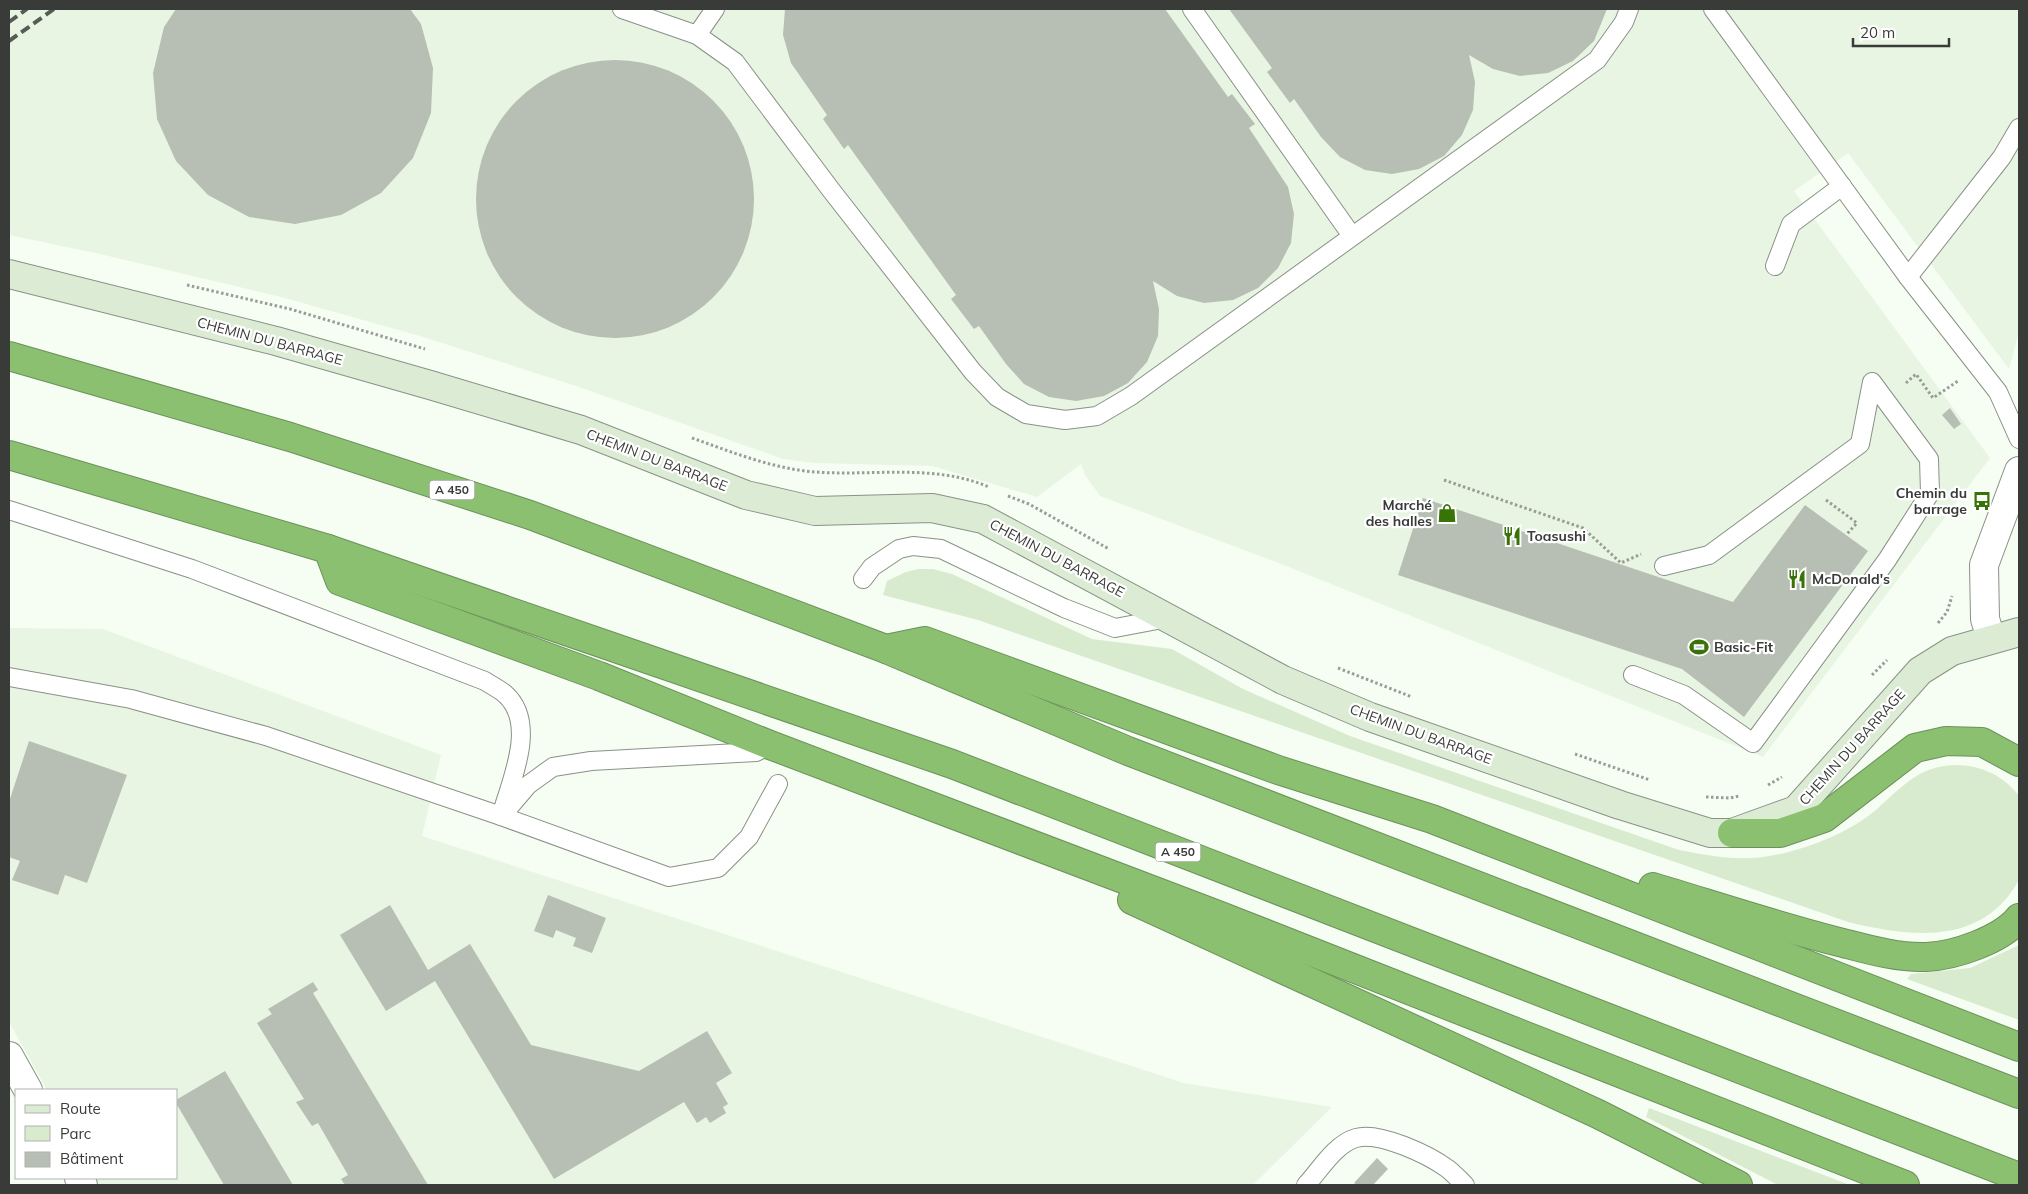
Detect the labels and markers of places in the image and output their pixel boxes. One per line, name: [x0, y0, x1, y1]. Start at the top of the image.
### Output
place label: Chemin du barrage: [1896, 484, 1967, 518]
bus stop icon: Chemin du barrage: [1971, 490, 1993, 512]
place label: Marché des halles: [1366, 496, 1432, 530]
shop icon: Marché des halles: [1436, 502, 1458, 524]
restaurant icon: Toasushi: [1501, 525, 1523, 547]
place label: Toasushi: [1527, 527, 1586, 545]
restaurant icon: McDonald's: [1786, 568, 1808, 590]
place label: McDonald's: [1812, 570, 1890, 588]
sports icon: Basic-Fit: [1688, 636, 1710, 658]
place label: Basic-Fit: [1714, 638, 1774, 656]

